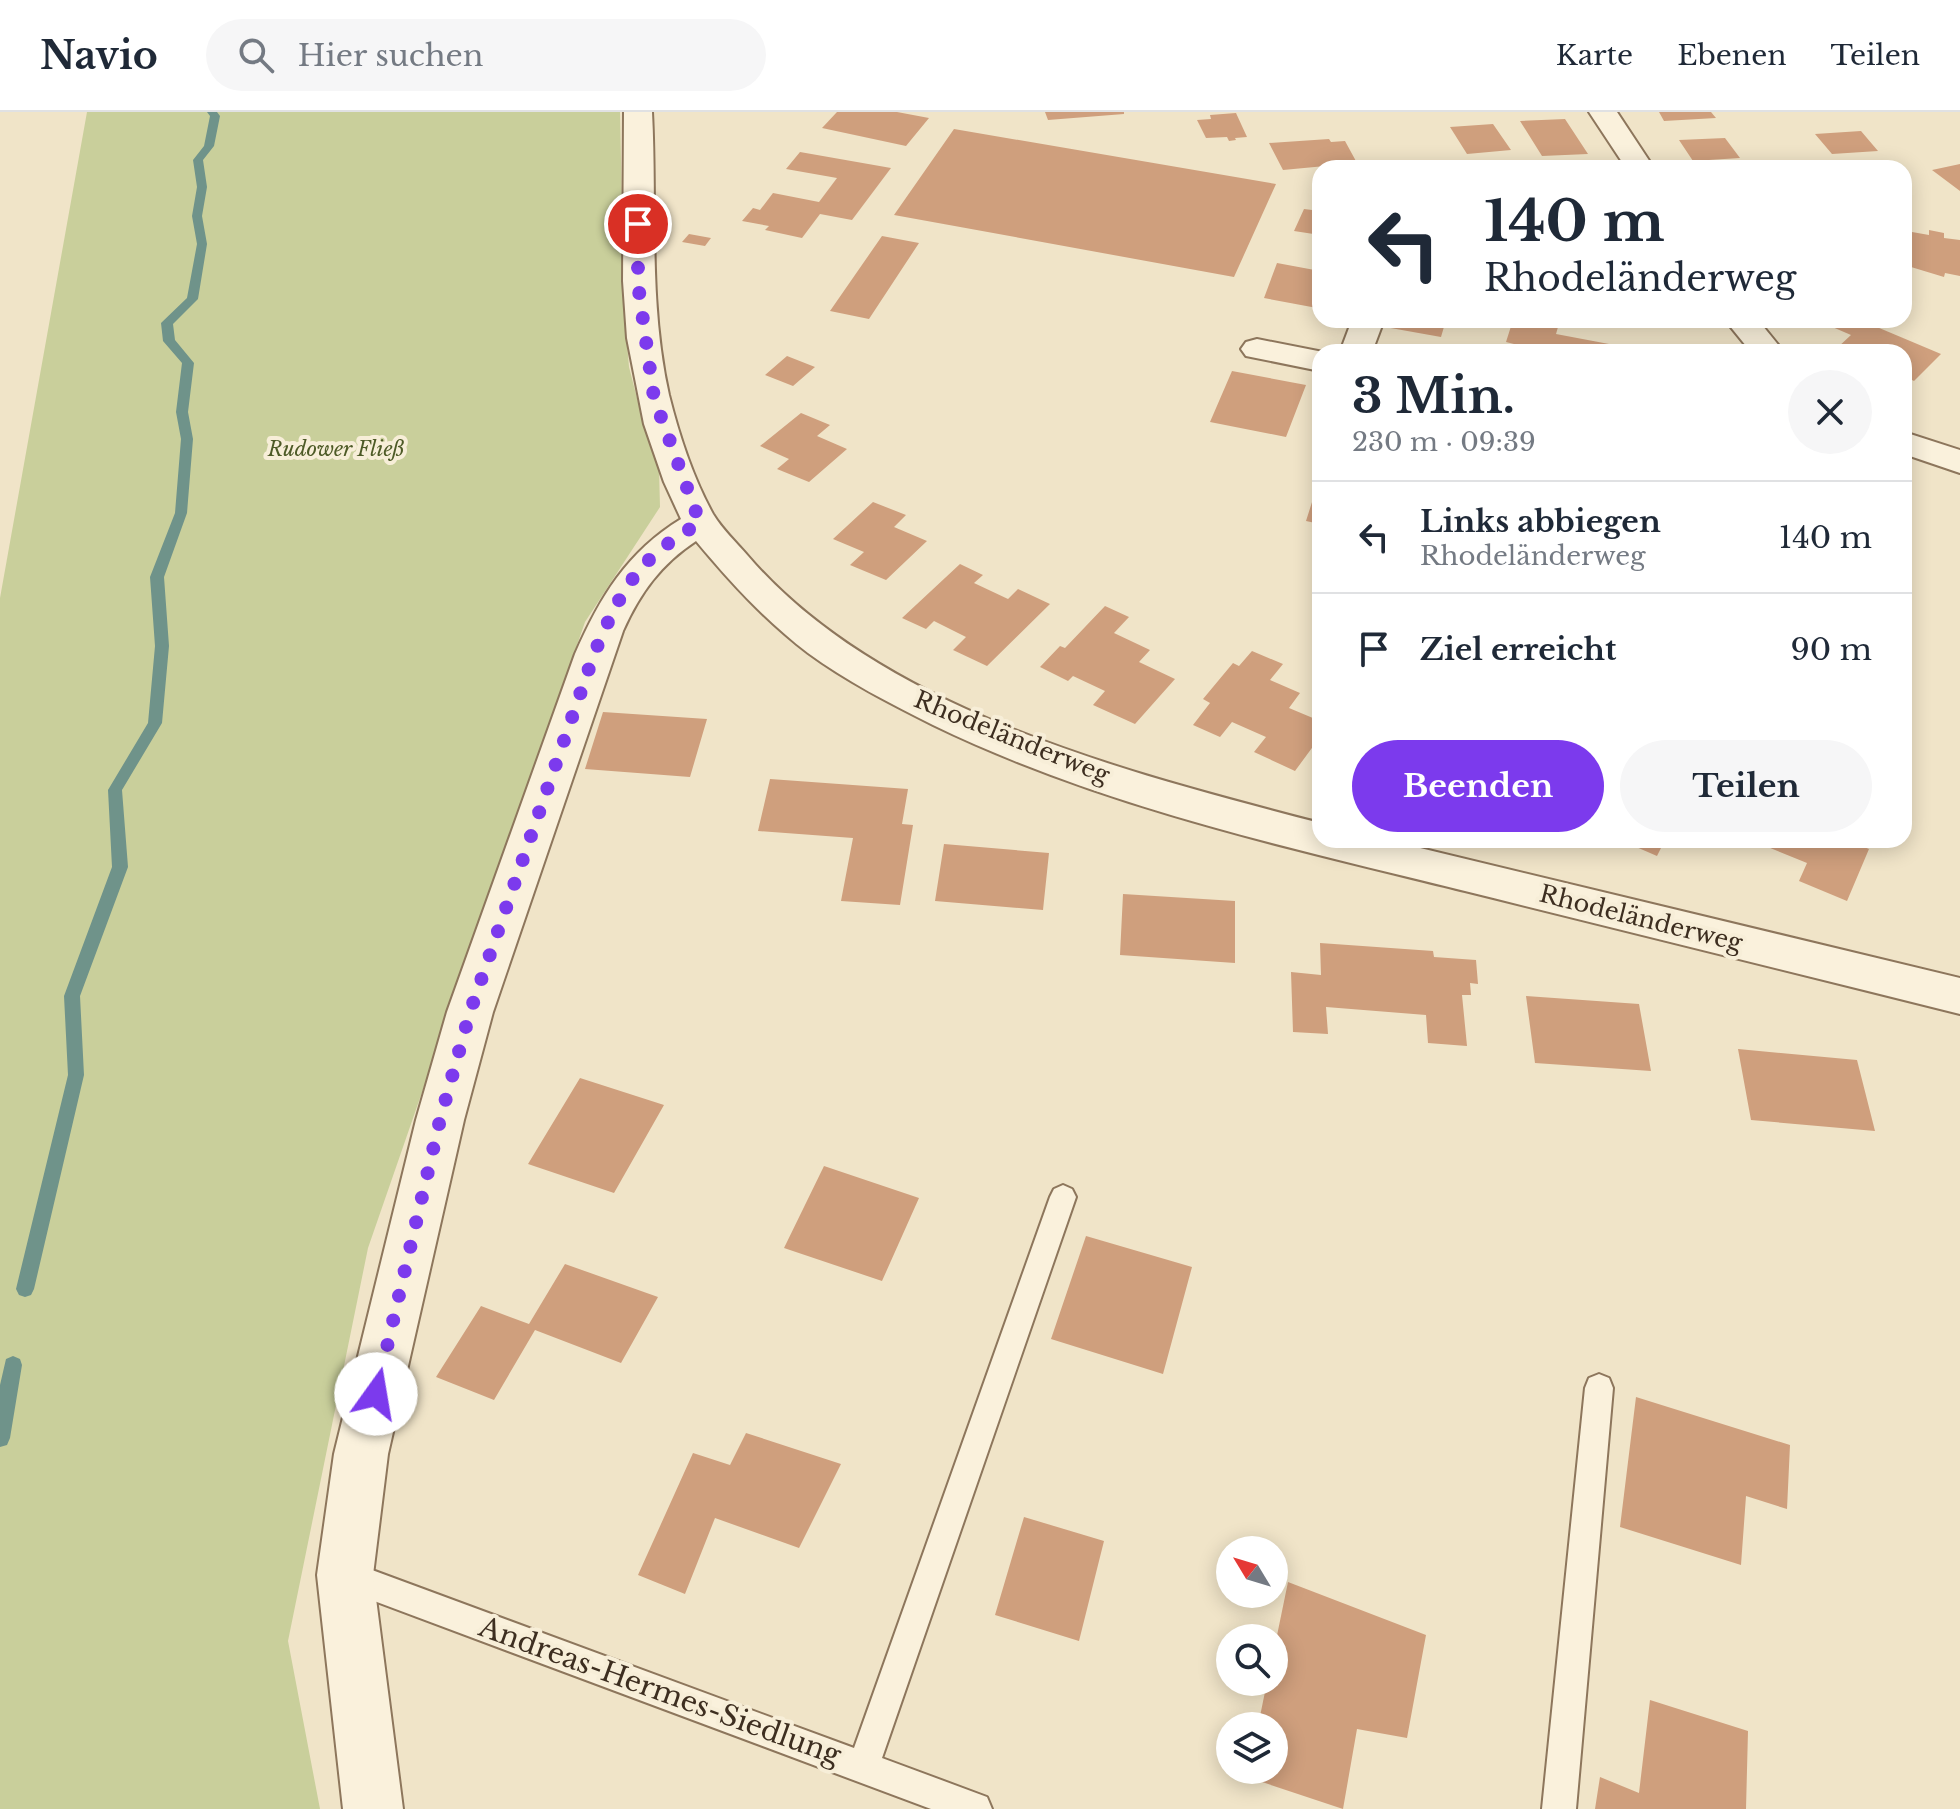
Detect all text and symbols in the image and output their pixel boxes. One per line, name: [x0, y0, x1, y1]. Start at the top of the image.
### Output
search box: [206, 19, 766, 91]
text: Navio: [40, 32, 158, 79]
icon: search: [234, 33, 278, 77]
text: Hier suchen: [298, 37, 483, 74]
text: Karte: [1556, 38, 1633, 73]
text: Ebenen: [1677, 38, 1786, 73]
text: Teilen: [1830, 38, 1920, 73]
text: 140 m: [1484, 187, 1665, 256]
pin: [604, 190, 672, 258]
icon: left: [1352, 192, 1456, 296]
icon: arrive: [616, 202, 660, 246]
text: Rhodeländerweg: [1484, 256, 1796, 301]
text: 3 Min.: [1352, 366, 1515, 426]
button: close: [1788, 370, 1872, 454]
text: 230 m · 09:39: [1352, 426, 1536, 458]
park label: Rudower Fließ: [267, 437, 405, 461]
text: Links abbiegen: [1420, 503, 1661, 540]
icon: left: [1352, 515, 1396, 559]
text: 140 m: [1779, 519, 1872, 556]
text: Rhodeländerweg: [1420, 540, 1646, 572]
icon: arrive: [1352, 627, 1396, 671]
text: Ziel erreicht: [1420, 631, 1616, 668]
text: 90 m: [1790, 631, 1872, 668]
street label: Rhodeländerweg: [910, 685, 1115, 790]
button: Beenden: [1352, 740, 1604, 832]
button: Teilen: [1620, 740, 1872, 832]
street label: Rhodeländerweg: [1536, 879, 1746, 957]
position arrow: [334, 1352, 418, 1436]
north arrow: [1216, 1536, 1288, 1608]
map controls: [1216, 1536, 1288, 1784]
street label: Andreas-Hermes-Siedlung: [473, 1609, 847, 1773]
button: search: [1216, 1624, 1288, 1696]
button: layers: [1216, 1712, 1288, 1784]

